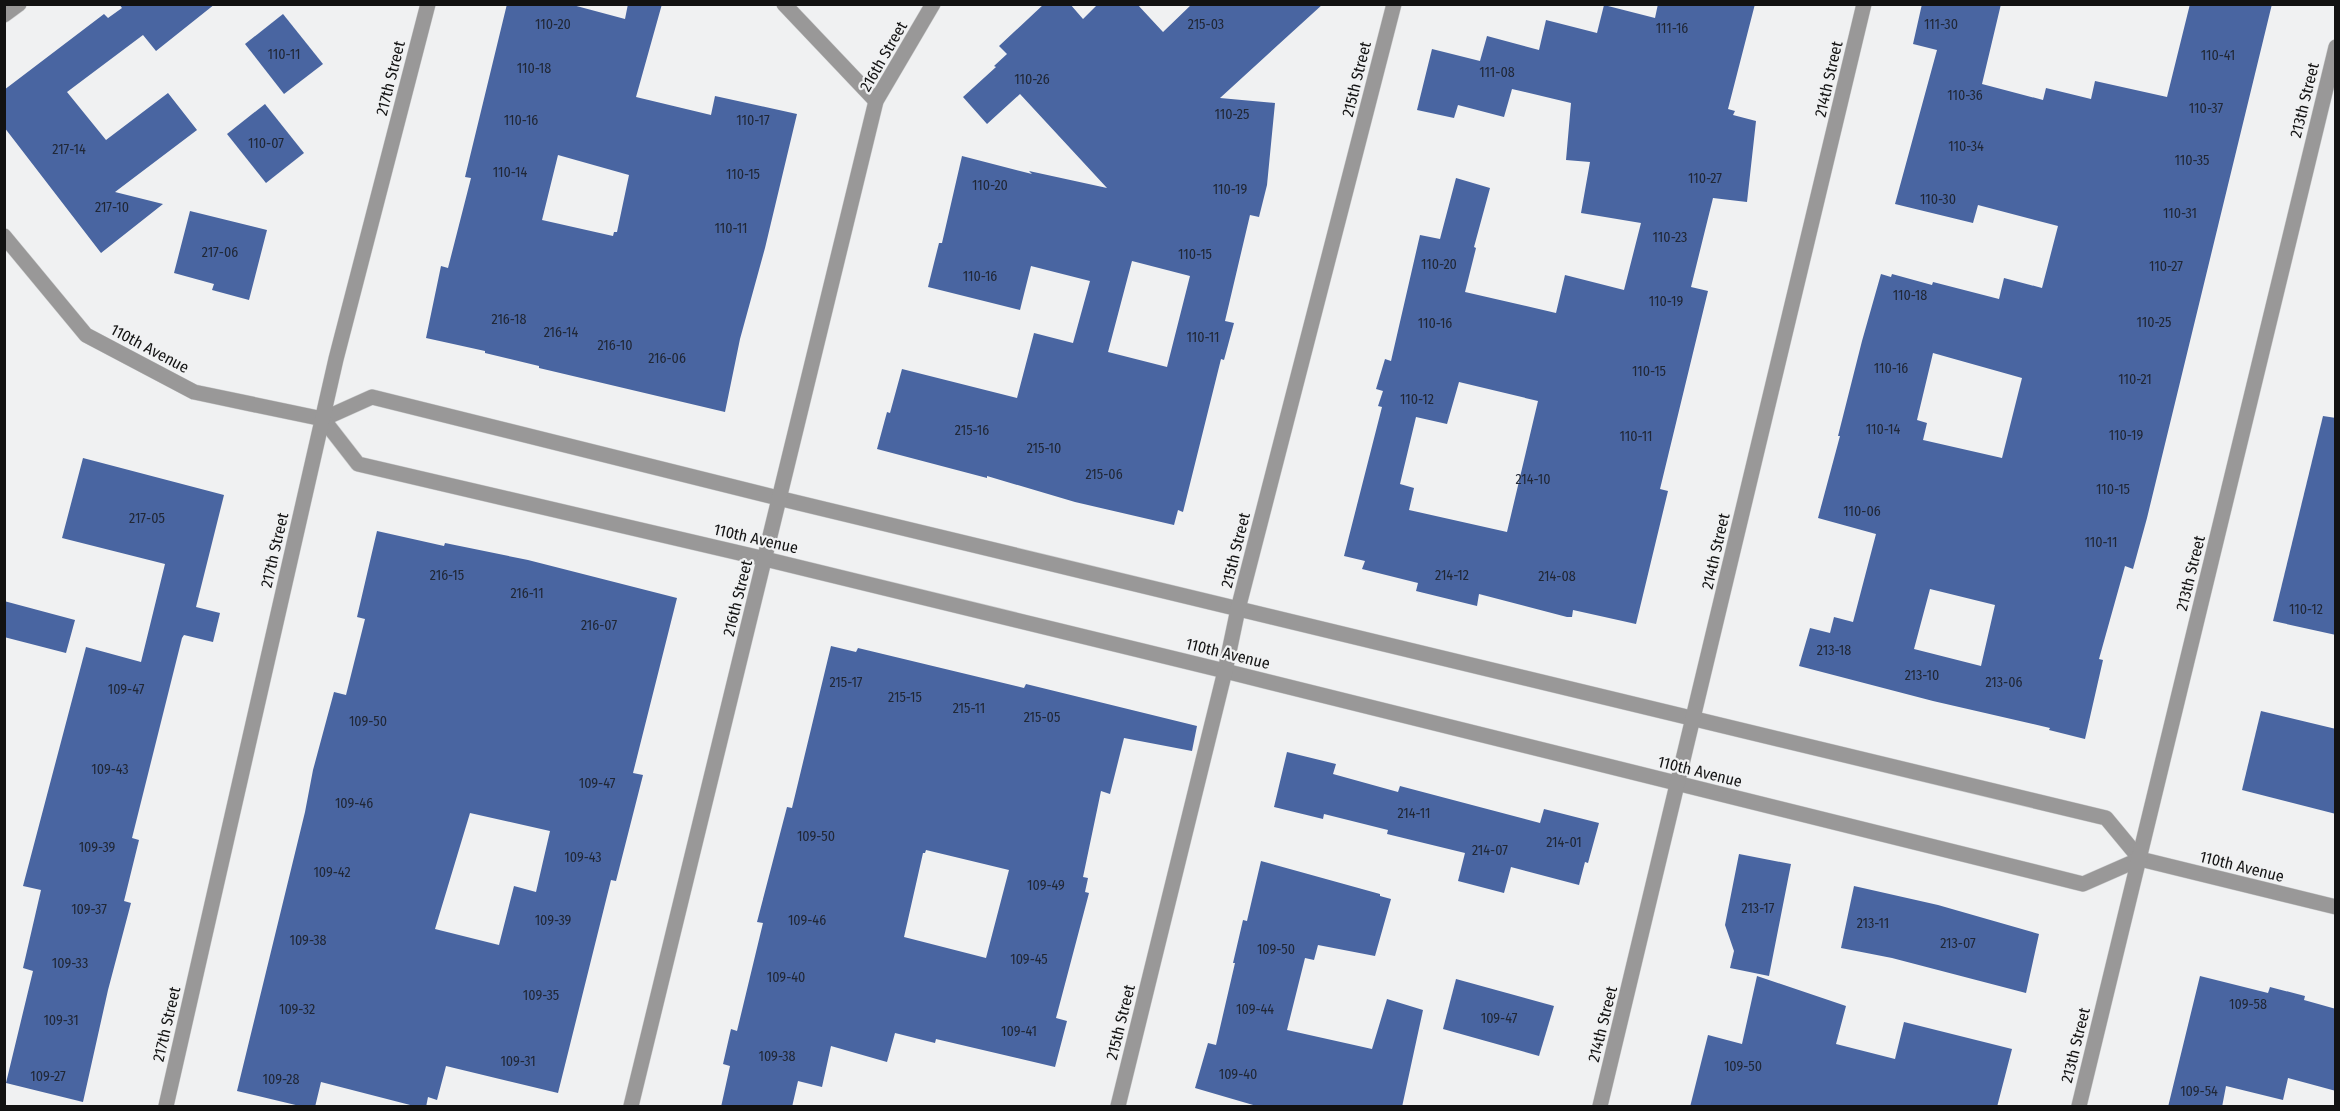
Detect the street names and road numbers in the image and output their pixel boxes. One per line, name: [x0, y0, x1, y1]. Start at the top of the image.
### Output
street label: 216th Street: [856, 17, 911, 95]
street label: 217th Street: [372, 38, 409, 117]
street label: 214th Street: [1811, 38, 1847, 119]
street label: 215th Street: [1338, 39, 1375, 119]
street label: 213th Street: [2286, 60, 2323, 140]
street label: 110th Avenue: [107, 320, 192, 377]
street label: 217th Street: [257, 510, 292, 589]
street label: 215th Street: [1217, 510, 1254, 590]
street label: 214th Street: [1698, 510, 1734, 591]
street label: 110th Avenue: [712, 520, 800, 557]
street label: 213th Street: [2172, 533, 2209, 613]
street label: 216th Street: [719, 557, 756, 638]
street label: 110th Avenue: [1184, 634, 1272, 673]
street label: 110th Avenue: [1656, 752, 1744, 791]
street label: 110th Avenue: [2198, 847, 2286, 886]
street label: 215th Street: [1102, 982, 1139, 1062]
street label: 217th Street: [149, 984, 184, 1063]
street label: 214th Street: [1584, 984, 1621, 1064]
street label: 213th Street: [2057, 1005, 2094, 1085]

